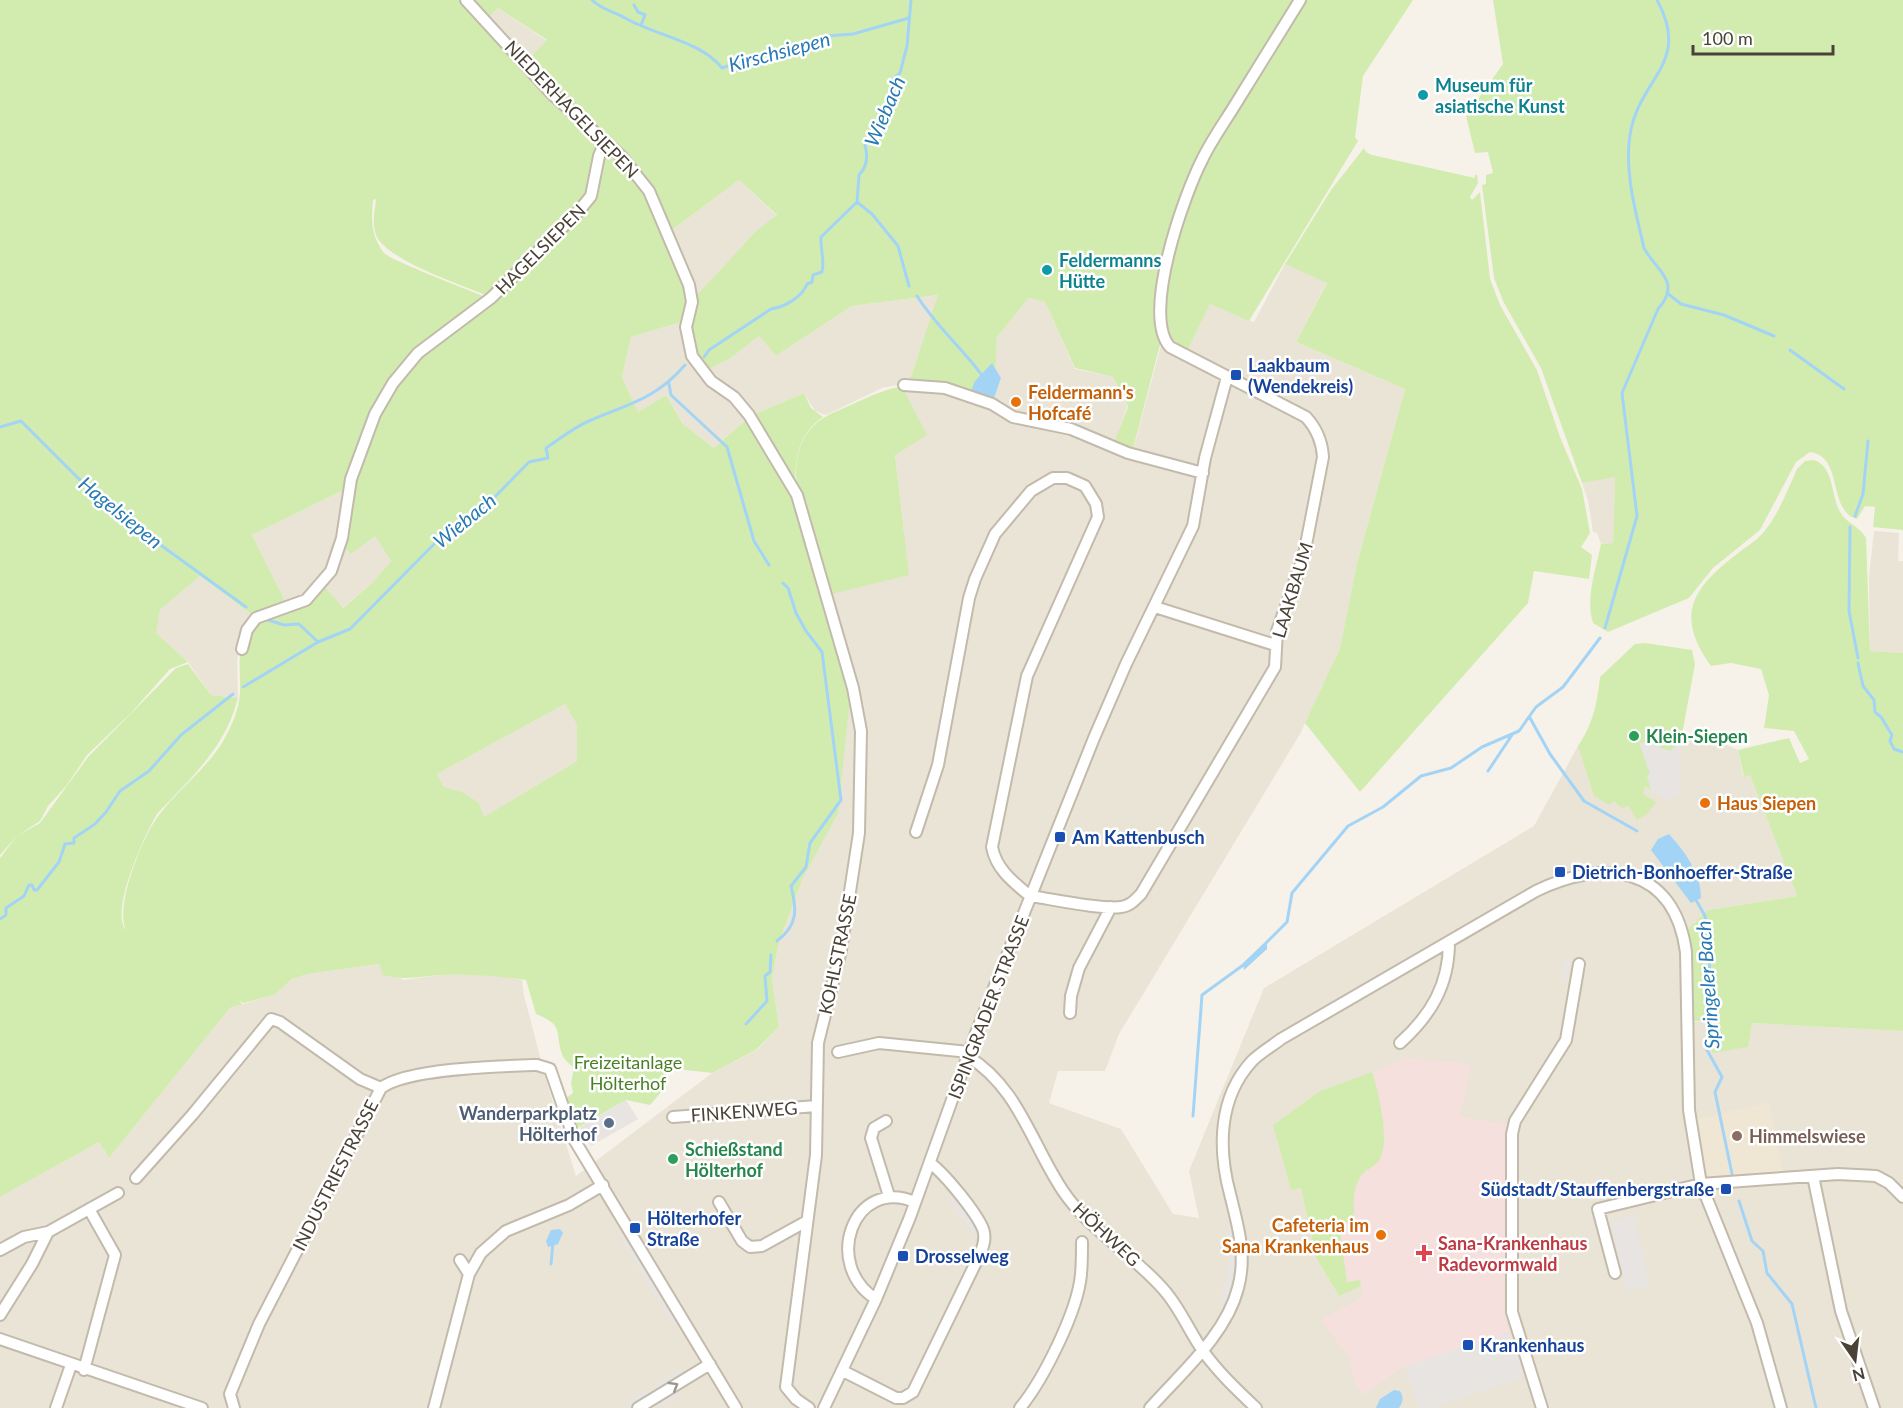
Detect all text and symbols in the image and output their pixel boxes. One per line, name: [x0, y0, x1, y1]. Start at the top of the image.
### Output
scale bar: [1693, 18, 1832, 56]
water label: Kirschsiepen: [726, 26, 832, 76]
text: 100 m: [1702, 27, 1753, 49]
street label: NIEDERHAGELSIEPEN: [500, 36, 644, 182]
water label: Wiebach: [859, 72, 909, 150]
place label: Museum für asiatische Kunst: [1435, 74, 1565, 117]
marker: Museum für asiatische Kunst: [1416, 88, 1430, 102]
street label: HAGELSIEPEN: [490, 199, 590, 299]
place label: Feldermanns Hütte: [1059, 249, 1162, 292]
marker: Feldermanns Hütte: [1040, 263, 1054, 277]
place label: Laakbaum (Wendekreis): [1248, 354, 1353, 397]
marker: Laakbaum (Wendekreis): [1229, 368, 1243, 382]
place label: Feldermann's Hofcafé: [1028, 381, 1134, 424]
marker: Feldermann's Hofcafé: [1009, 395, 1023, 409]
water label: Hagelsiepen: [74, 471, 168, 553]
water label: Wiebach: [428, 487, 500, 553]
street label: LAAKBAUM: [1267, 540, 1317, 640]
place label: Klein-Siepen: [1646, 725, 1748, 747]
marker: Klein-Siepen: [1627, 729, 1641, 743]
place label: Haus Siepen: [1717, 792, 1816, 814]
marker: Haus Siepen: [1698, 796, 1712, 810]
place label: Am Kattenbusch: [1071, 826, 1205, 848]
marker: Am Kattenbusch: [1053, 830, 1067, 844]
place label: Dietrich-Bonhoeffer-Straße: [1572, 861, 1793, 883]
marker: Dietrich-Bonhoeffer-Straße: [1553, 865, 1567, 879]
street label: KOHLSTRASSE: [814, 892, 860, 1016]
street label: ISPINGRADER STRASSE: [943, 912, 1033, 1102]
water label: Springeler Bach: [1691, 920, 1723, 1050]
park label: Freizeitanlage Hölterhof: [574, 1051, 682, 1094]
street label: INDUSTRIESTRASSE: [287, 1096, 383, 1254]
street label: FINKENWEG: [690, 1096, 798, 1126]
place label: Wanderparkplatz Hölterhof: [459, 1102, 598, 1145]
marker: Wanderparkplatz Hölterhof: [602, 1116, 616, 1130]
place label: Himmelswiese: [1749, 1125, 1866, 1147]
marker: Himmelswiese: [1730, 1129, 1744, 1143]
place label: Schießstand Hölterhof: [685, 1138, 783, 1181]
marker: Schießstand Hölterhof: [666, 1152, 680, 1166]
place label: Südstadt/Stauffenbergstraße: [1481, 1178, 1714, 1200]
marker: Südstadt/Stauffenbergstraße: [1719, 1182, 1733, 1196]
street label: HÖHWEG: [1069, 1197, 1145, 1271]
place label: Hölterhofer Straße: [647, 1207, 741, 1250]
place label: Cafeteria im Sana Krankenhaus: [1222, 1214, 1369, 1257]
marker: Hölterhofer Straße: [628, 1221, 642, 1235]
marker: Cafeteria im Sana Krankenhaus: [1374, 1228, 1388, 1242]
place label: Sana-Krankenhaus Radevormwald: [1438, 1232, 1587, 1275]
marker: Sana-Krankenhaus Radevormwald: [1415, 1244, 1433, 1262]
place label: Drosselweg: [915, 1245, 1009, 1267]
marker: Drosselweg: [896, 1249, 910, 1263]
north arrow: [1825, 1330, 1885, 1390]
place label: Krankenhaus: [1480, 1334, 1585, 1356]
marker: Krankenhaus: [1461, 1338, 1475, 1352]
text: N: [1850, 1364, 1867, 1386]
one-way arrow: [668, 1382, 678, 1394]

